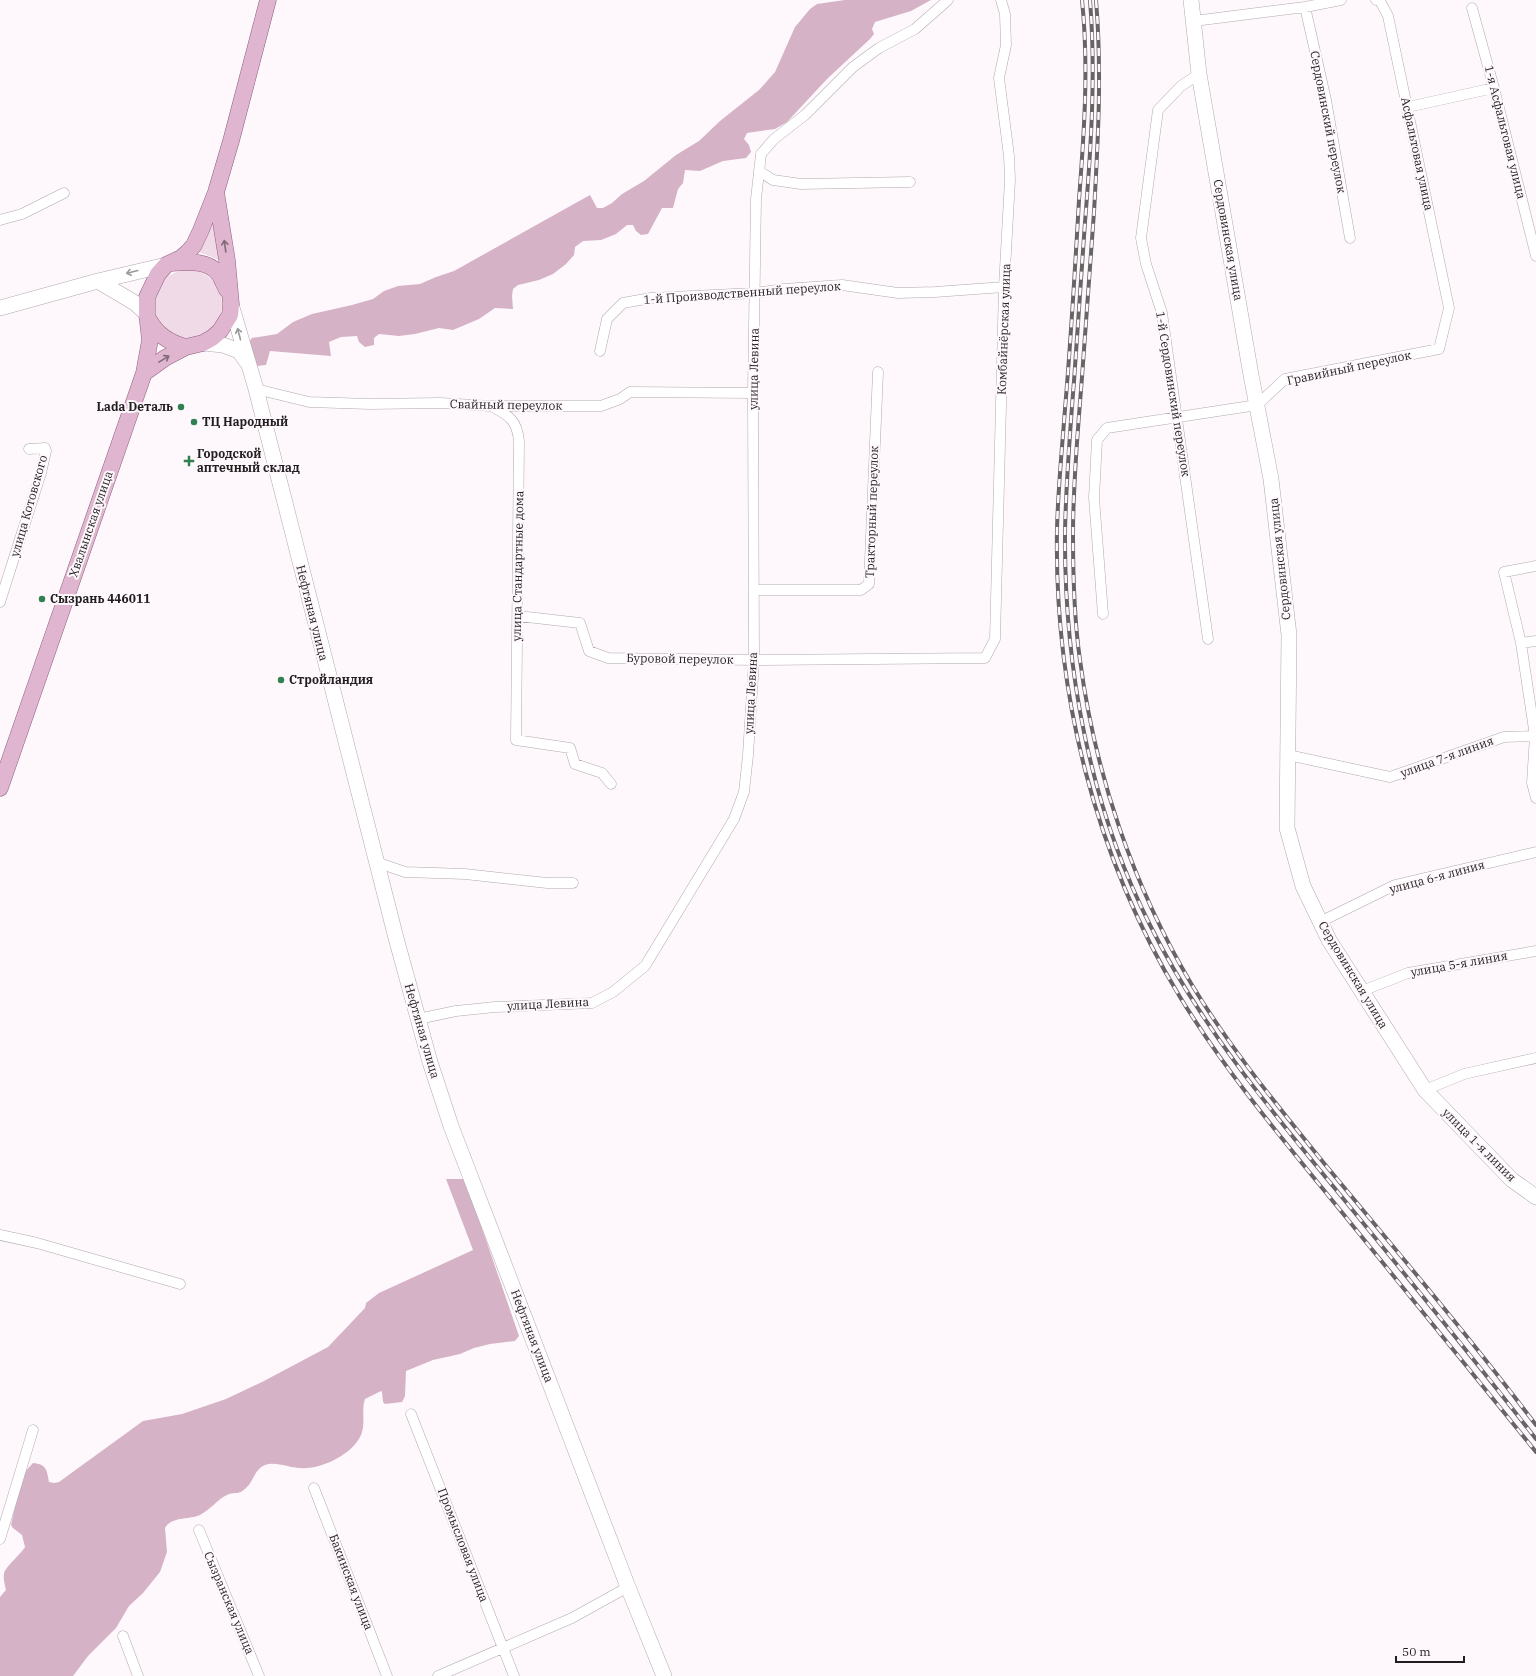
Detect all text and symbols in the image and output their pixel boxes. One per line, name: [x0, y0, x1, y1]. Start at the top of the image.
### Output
street label: Сердовинский переулок: [1307, 49, 1350, 194]
street label: 1-я Асфальтовая улица: [1482, 64, 1529, 201]
street label: Асфальтовая улица: [1398, 96, 1437, 212]
street label: Сердовинская улица: [1210, 178, 1247, 302]
one-way arrow: [221, 240, 229, 253]
street label: Комбайнёрская улица: [994, 263, 1013, 395]
one-way arrow: [125, 269, 138, 277]
street label: 1-й Производственный переулок: [643, 278, 841, 307]
street label: 1-й Сердовинский переулок: [1153, 310, 1194, 478]
street label: улица Левина: [745, 327, 762, 410]
one-way arrow: [235, 328, 242, 341]
street label: Гравийный переулок: [1285, 347, 1412, 388]
one-way arrow: [158, 355, 169, 363]
street label: Свайный переулок: [450, 396, 562, 413]
place label: Lada Dеталь: [97, 399, 173, 414]
marker: Lada Dеталь: [176, 402, 186, 412]
place label: ТЦ Народный: [202, 414, 288, 429]
marker: ТЦ Народный: [189, 417, 199, 427]
place label: Городской аптечный склад: [197, 446, 300, 475]
street label: Тракторный переулок: [862, 446, 881, 578]
street label: улица Котовского: [7, 453, 50, 559]
marker: Городской аптечный склад: [184, 456, 194, 466]
street label: Хвалынская улица: [65, 468, 116, 579]
street label: улица Стандартные дома: [509, 490, 526, 641]
street label: Сердовинская улица: [1266, 497, 1293, 621]
street label: Нефтяная улица: [293, 563, 332, 663]
place label: Сызрань 446011: [50, 591, 150, 606]
marker: Сызрань 446011: [37, 594, 47, 604]
street label: Буровой переулок: [626, 650, 734, 667]
street label: улица Левина: [741, 651, 760, 734]
place label: Стройландия: [289, 672, 373, 687]
marker: Стройландия: [276, 675, 286, 685]
street label: улица 7-я линия: [1398, 733, 1496, 780]
street label: улица 6-я линия: [1388, 857, 1486, 896]
street label: Сердовинская улица: [1315, 918, 1392, 1032]
street label: улица 5-я линия: [1409, 948, 1509, 979]
street label: Нефтяная улица: [402, 982, 443, 1081]
street label: улица Левина: [507, 994, 590, 1013]
street label: улица 1-я линия: [1439, 1105, 1519, 1185]
street label: Нефтяная улица: [508, 1287, 557, 1385]
street label: Промысловая улица: [435, 1486, 492, 1604]
street label: Бакинская улица: [326, 1532, 377, 1632]
street label: Сызранская улица: [201, 1549, 258, 1657]
scale bar: [1396, 1638, 1464, 1664]
text: 50 m: [1402, 1644, 1431, 1659]

